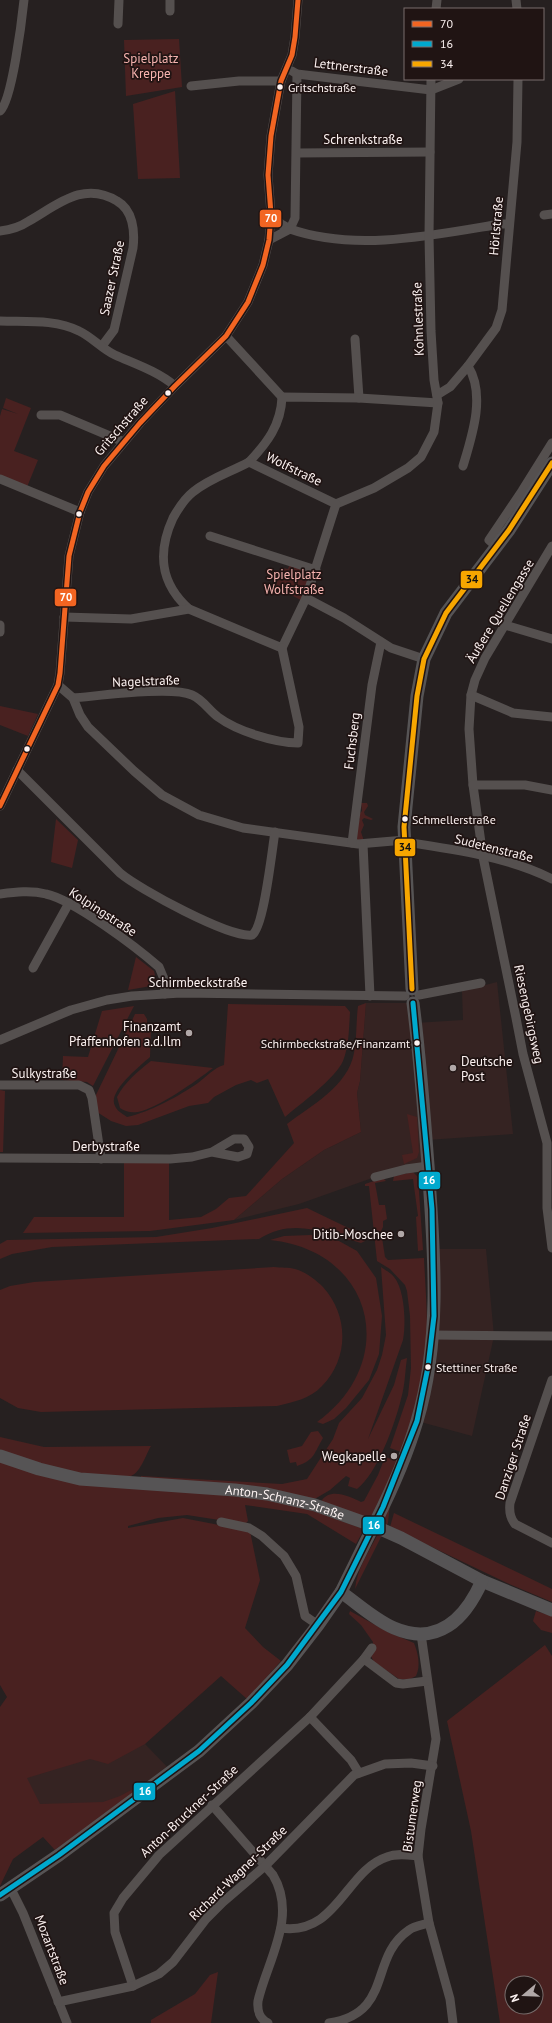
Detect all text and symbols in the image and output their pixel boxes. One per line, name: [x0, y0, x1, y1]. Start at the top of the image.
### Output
legend: [404, 8, 544, 80]
text: 70: [440, 16, 454, 31]
text: 16: [440, 36, 453, 51]
park label: Spielplatz Kreppe: [123, 50, 179, 82]
street label: Lettnerstraße: [313, 54, 389, 80]
text: 34: [440, 56, 454, 71]
place label: Gritschstraße: [288, 80, 356, 95]
marker: Gritschstraße: [275, 82, 285, 92]
street label: Schrenkstraße: [323, 131, 403, 148]
street label: Hörlstraße: [485, 196, 507, 256]
line badge: 70: [259, 209, 282, 228]
text: 70: [265, 211, 277, 225]
street label: Saazer Straße: [96, 239, 128, 317]
street label: Kohnlestraße: [408, 282, 428, 356]
unlabelled marker: [163, 388, 173, 398]
street label: Gritschstraße: [90, 393, 152, 459]
street label: Wolfstraße: [263, 448, 325, 490]
unlabelled marker: [74, 509, 84, 519]
street label: Äußere Quellengasse: [462, 556, 538, 666]
park label: Spielplatz Wolfstraße: [264, 566, 324, 598]
line badge: 34: [460, 570, 483, 589]
text: 34: [466, 572, 479, 586]
line badge: 70: [54, 588, 77, 607]
text: 70: [60, 590, 72, 604]
street label: Nagelstraße: [112, 671, 180, 691]
street label: Fuchsberg: [340, 712, 364, 770]
unlabelled marker: [22, 744, 32, 754]
place label: Schmellerstraße: [412, 812, 496, 827]
marker: Schmellerstraße: [400, 814, 410, 824]
street label: Sudetenstraße: [453, 830, 535, 866]
line badge: 34: [394, 838, 416, 857]
text: 34: [399, 840, 412, 854]
street label: Kolpingstraße: [66, 884, 140, 940]
street label: Riesengebirgsweg: [510, 963, 548, 1065]
street label: Schirmbeckstraße: [149, 974, 247, 991]
place label: Finanzamt Pfaffenhofen a.d.Ilm: [69, 1018, 182, 1050]
marker: Finanzamt Pfaffenhofen a.d.Ilm: [184, 1028, 194, 1038]
place label: Schirmbeckstraße/Finanzamt: [261, 1036, 410, 1051]
marker: Schirmbeckstraße/Finanzamt: [412, 1038, 422, 1048]
place label: Deutsche Post: [461, 1053, 513, 1085]
marker: Deutsche Post: [448, 1063, 458, 1073]
street label: Sulkystraße: [12, 1065, 76, 1082]
street label: Derbystraße: [72, 1138, 140, 1155]
line badge: 16: [418, 1171, 441, 1190]
text: 16: [423, 1173, 435, 1187]
place label: Ditib-Moschee: [313, 1226, 393, 1243]
marker: Ditib-Moschee: [396, 1229, 406, 1239]
place label: Stettiner Straße: [436, 1360, 517, 1375]
marker: Stettiner Straße: [423, 1362, 433, 1372]
street label: Danziger Straße: [491, 1412, 535, 1502]
place label: Wegkapelle: [322, 1448, 386, 1465]
marker: Wegkapelle: [389, 1451, 399, 1461]
street label: Anton-Schranz-Straße: [225, 1481, 347, 1523]
line badge: 16: [362, 1516, 385, 1535]
text: 16: [368, 1518, 380, 1532]
street label: Anton-Bruckner-Straße: [136, 1761, 242, 1861]
street label: Bistumerweg: [399, 1779, 425, 1853]
line badge: 16: [133, 1782, 156, 1801]
text: 16: [139, 1784, 151, 1798]
street label: Richard-Wagner-Straße: [185, 1822, 291, 1924]
street label: Mozartstraße: [31, 1913, 73, 1987]
north arrow: [504, 1975, 544, 2015]
text: N: [507, 1993, 522, 2004]

